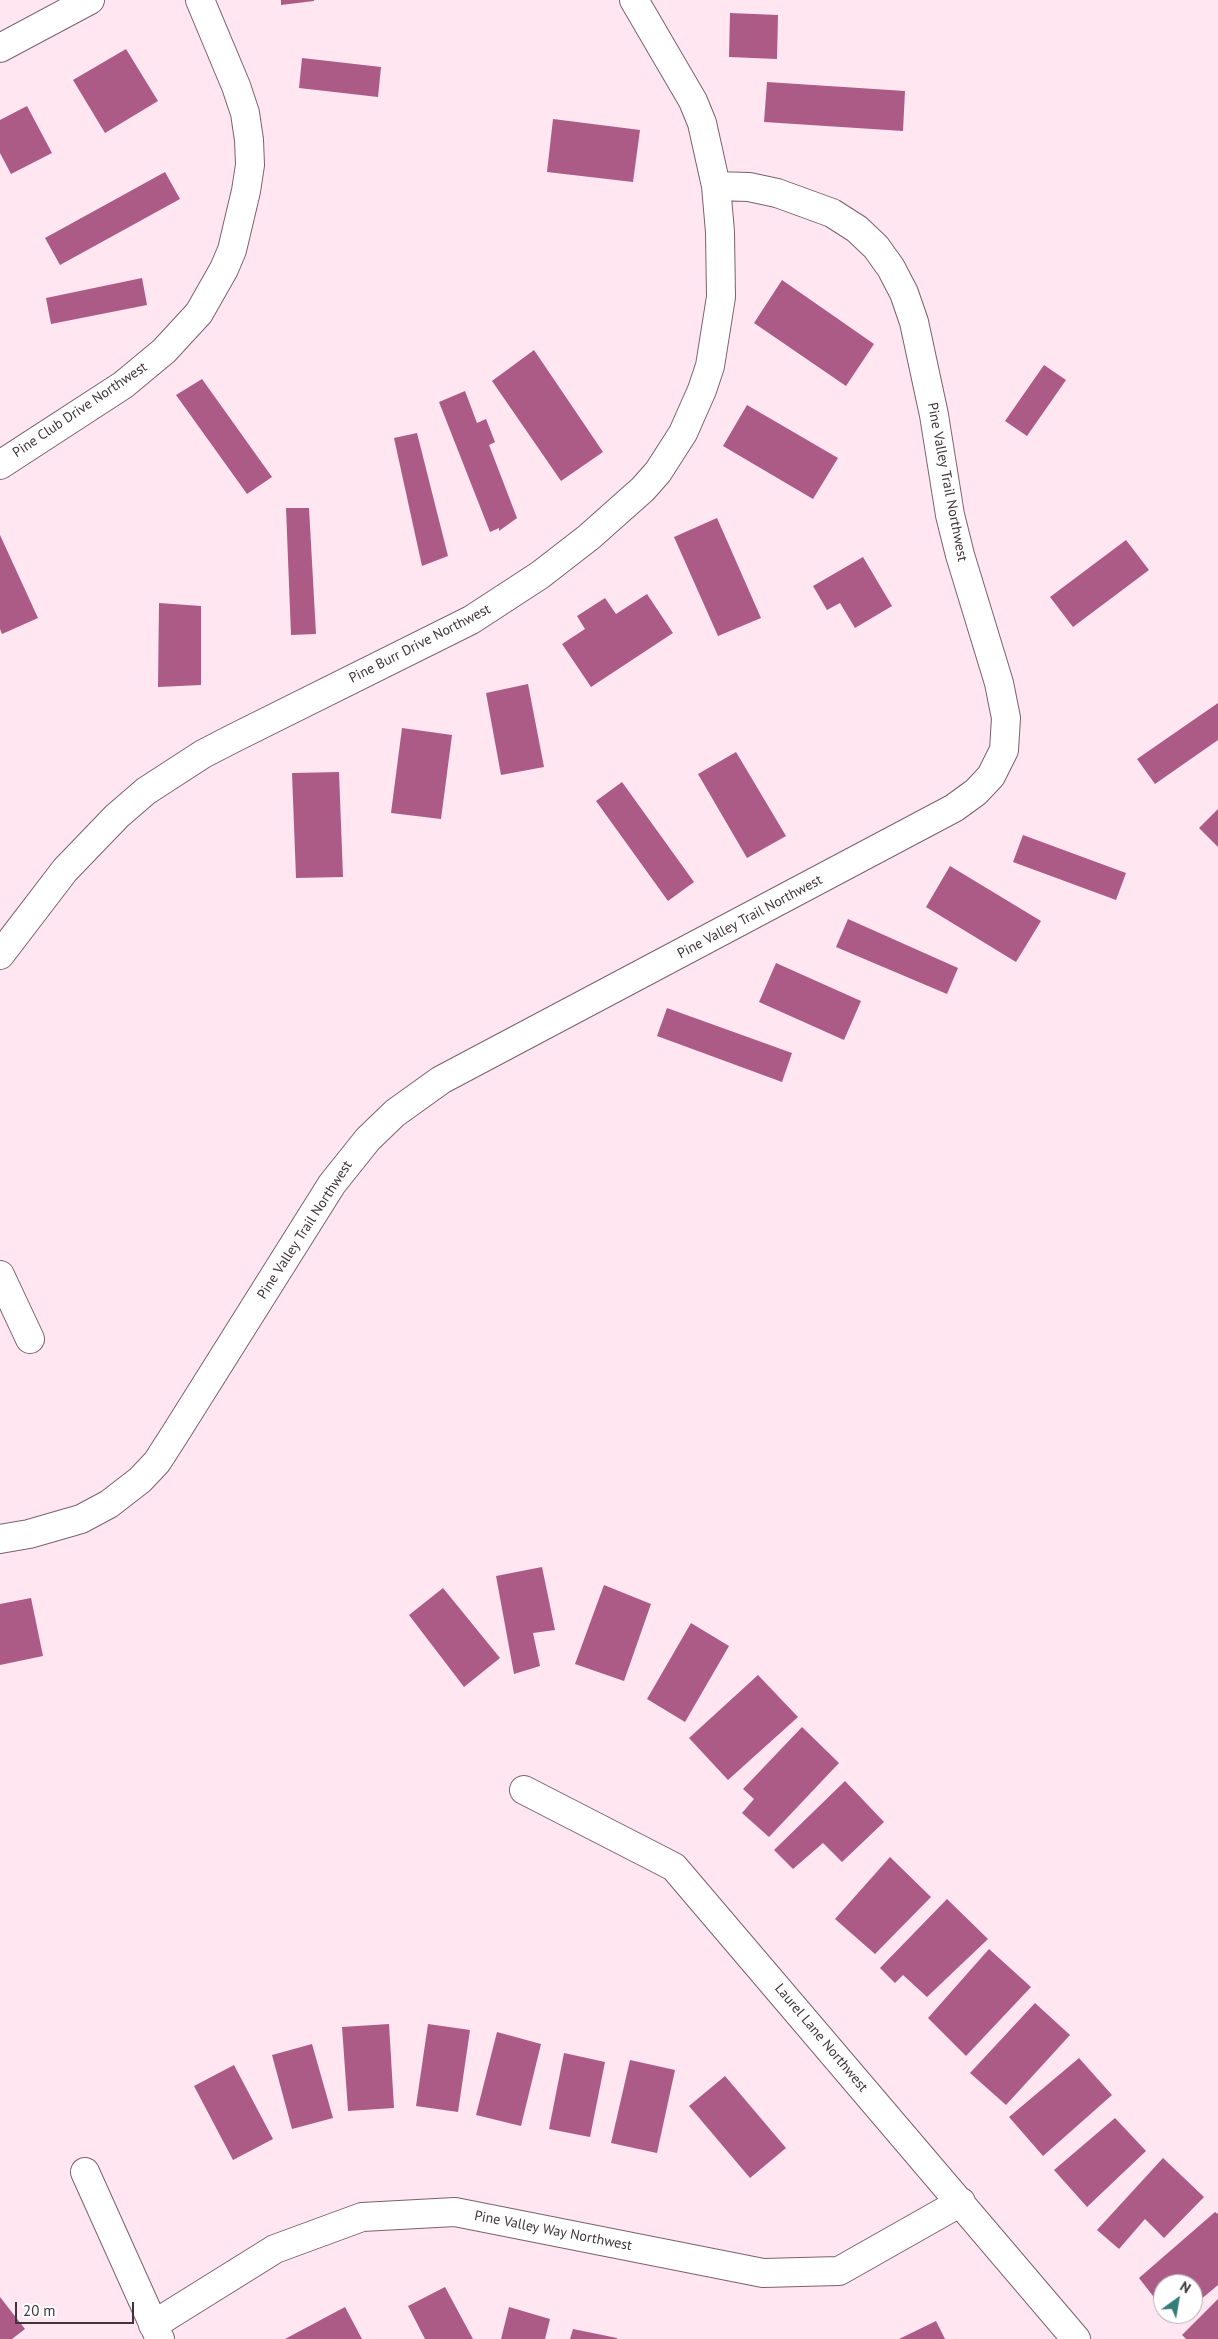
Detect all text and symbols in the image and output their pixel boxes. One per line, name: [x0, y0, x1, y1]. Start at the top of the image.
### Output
street label: Pine Club Drive Northwest: [10, 359, 150, 461]
street label: Pine Valley Trail Northwest: [923, 401, 971, 563]
street label: Pine Burr Drive Northwest: [346, 601, 494, 687]
street label: Pine Valley Trail Northwest: [675, 872, 825, 962]
street label: Pine Valley Trail Northwest: [254, 1158, 356, 1302]
street label: Laurel Lane Northwest: [771, 1981, 871, 2095]
street label: Pine Valley Way Northwest: [473, 2207, 633, 2255]
north arrow: [1153, 2274, 1203, 2324]
text: N: [1177, 2277, 1194, 2297]
scale bar: [18, 2292, 136, 2324]
text: 20 m: [23, 2301, 56, 2320]

